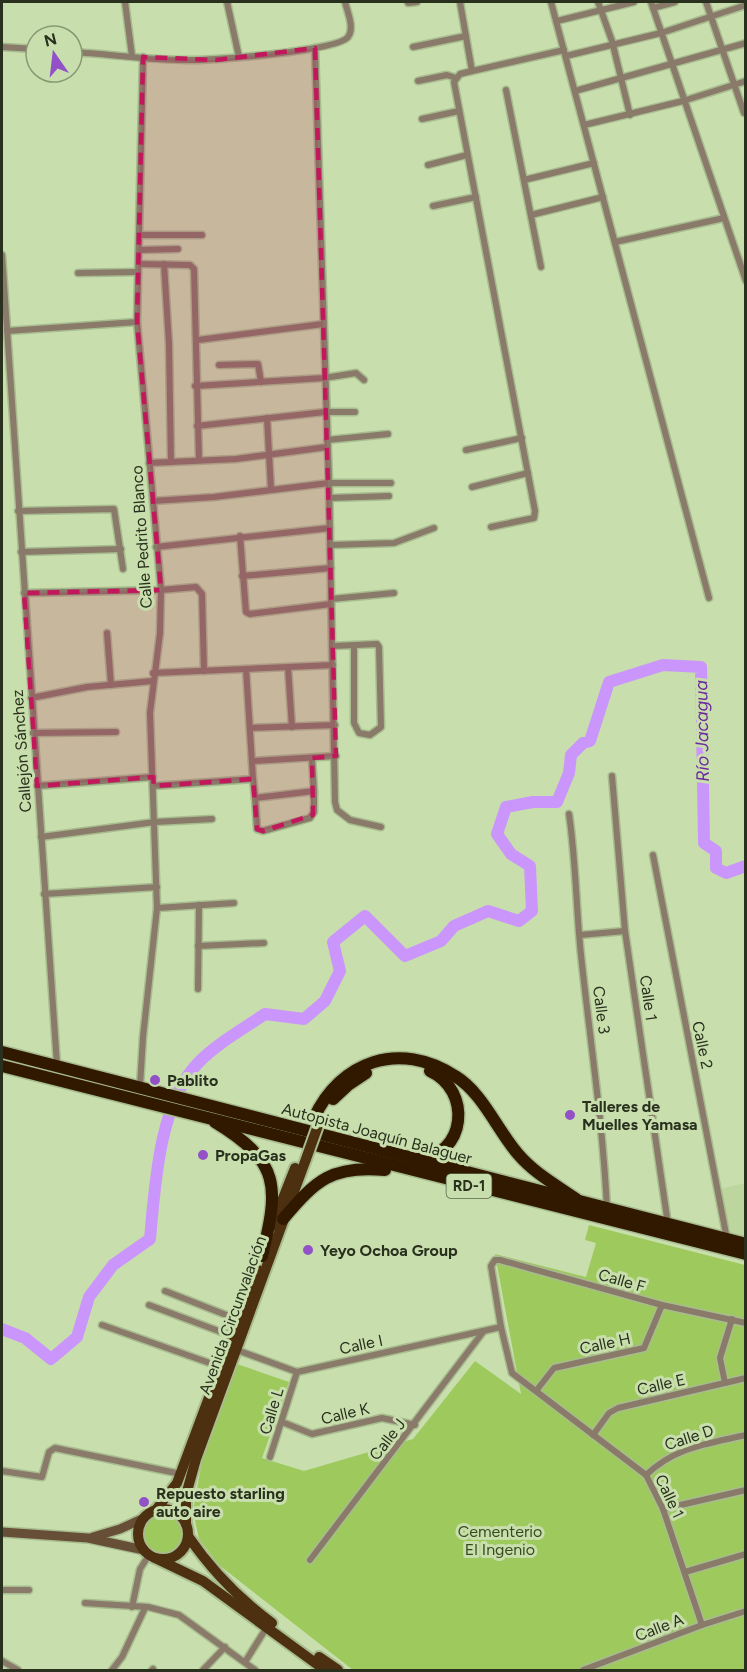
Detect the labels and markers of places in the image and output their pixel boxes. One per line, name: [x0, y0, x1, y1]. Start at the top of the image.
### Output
place label: Pablito: [167, 1071, 218, 1090]
marker: Pablito: [148, 1073, 162, 1087]
place label: Talleres de Muelles Yamasa: [582, 1097, 698, 1134]
marker: Talleres de Muelles Yamasa: [563, 1108, 577, 1122]
place label: PropaGas: [215, 1146, 287, 1165]
marker: PropaGas: [196, 1148, 210, 1162]
place label: Yeyo Ochoa Group: [320, 1241, 458, 1260]
marker: Yeyo Ochoa Group: [301, 1243, 315, 1257]
place label: Repuesto starling auto aire: [156, 1484, 285, 1521]
marker: Repuesto starling auto aire: [137, 1495, 151, 1509]

